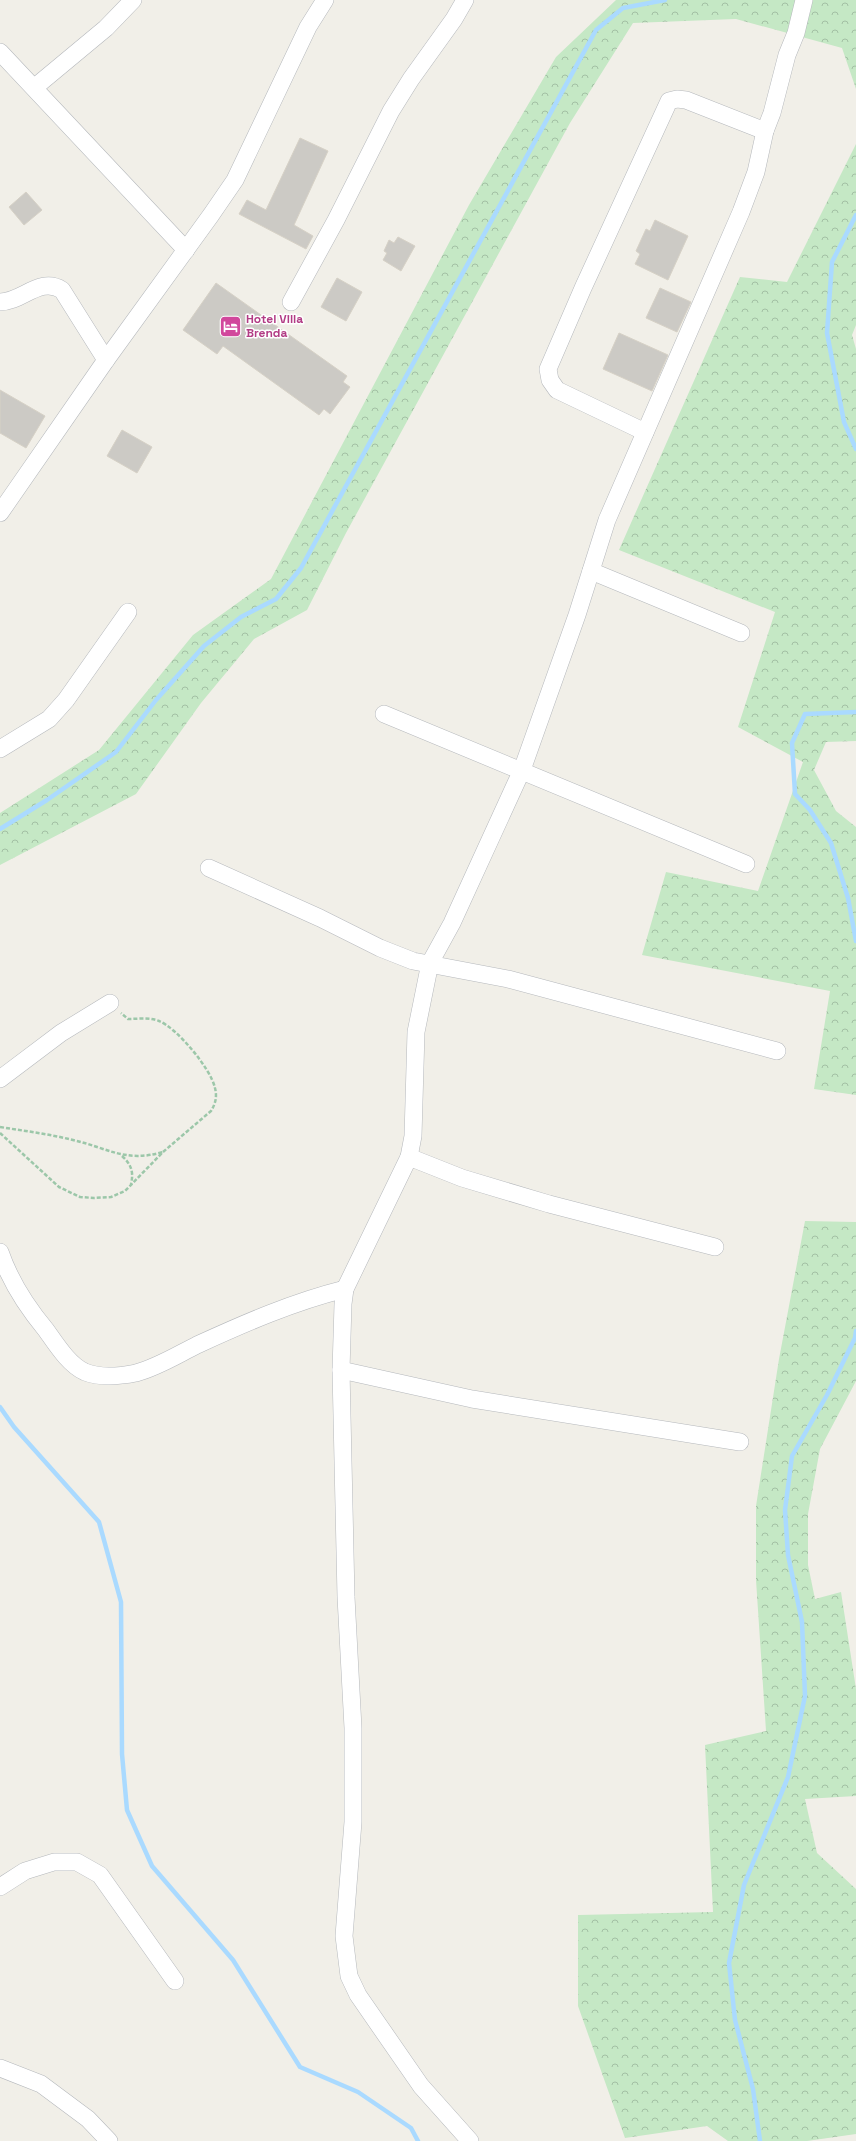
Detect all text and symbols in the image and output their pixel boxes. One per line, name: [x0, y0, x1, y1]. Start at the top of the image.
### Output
place label: Hotel Villa Brenda: [246, 311, 303, 341]
hotel icon: Hotel Villa Brenda: [218, 313, 244, 339]

